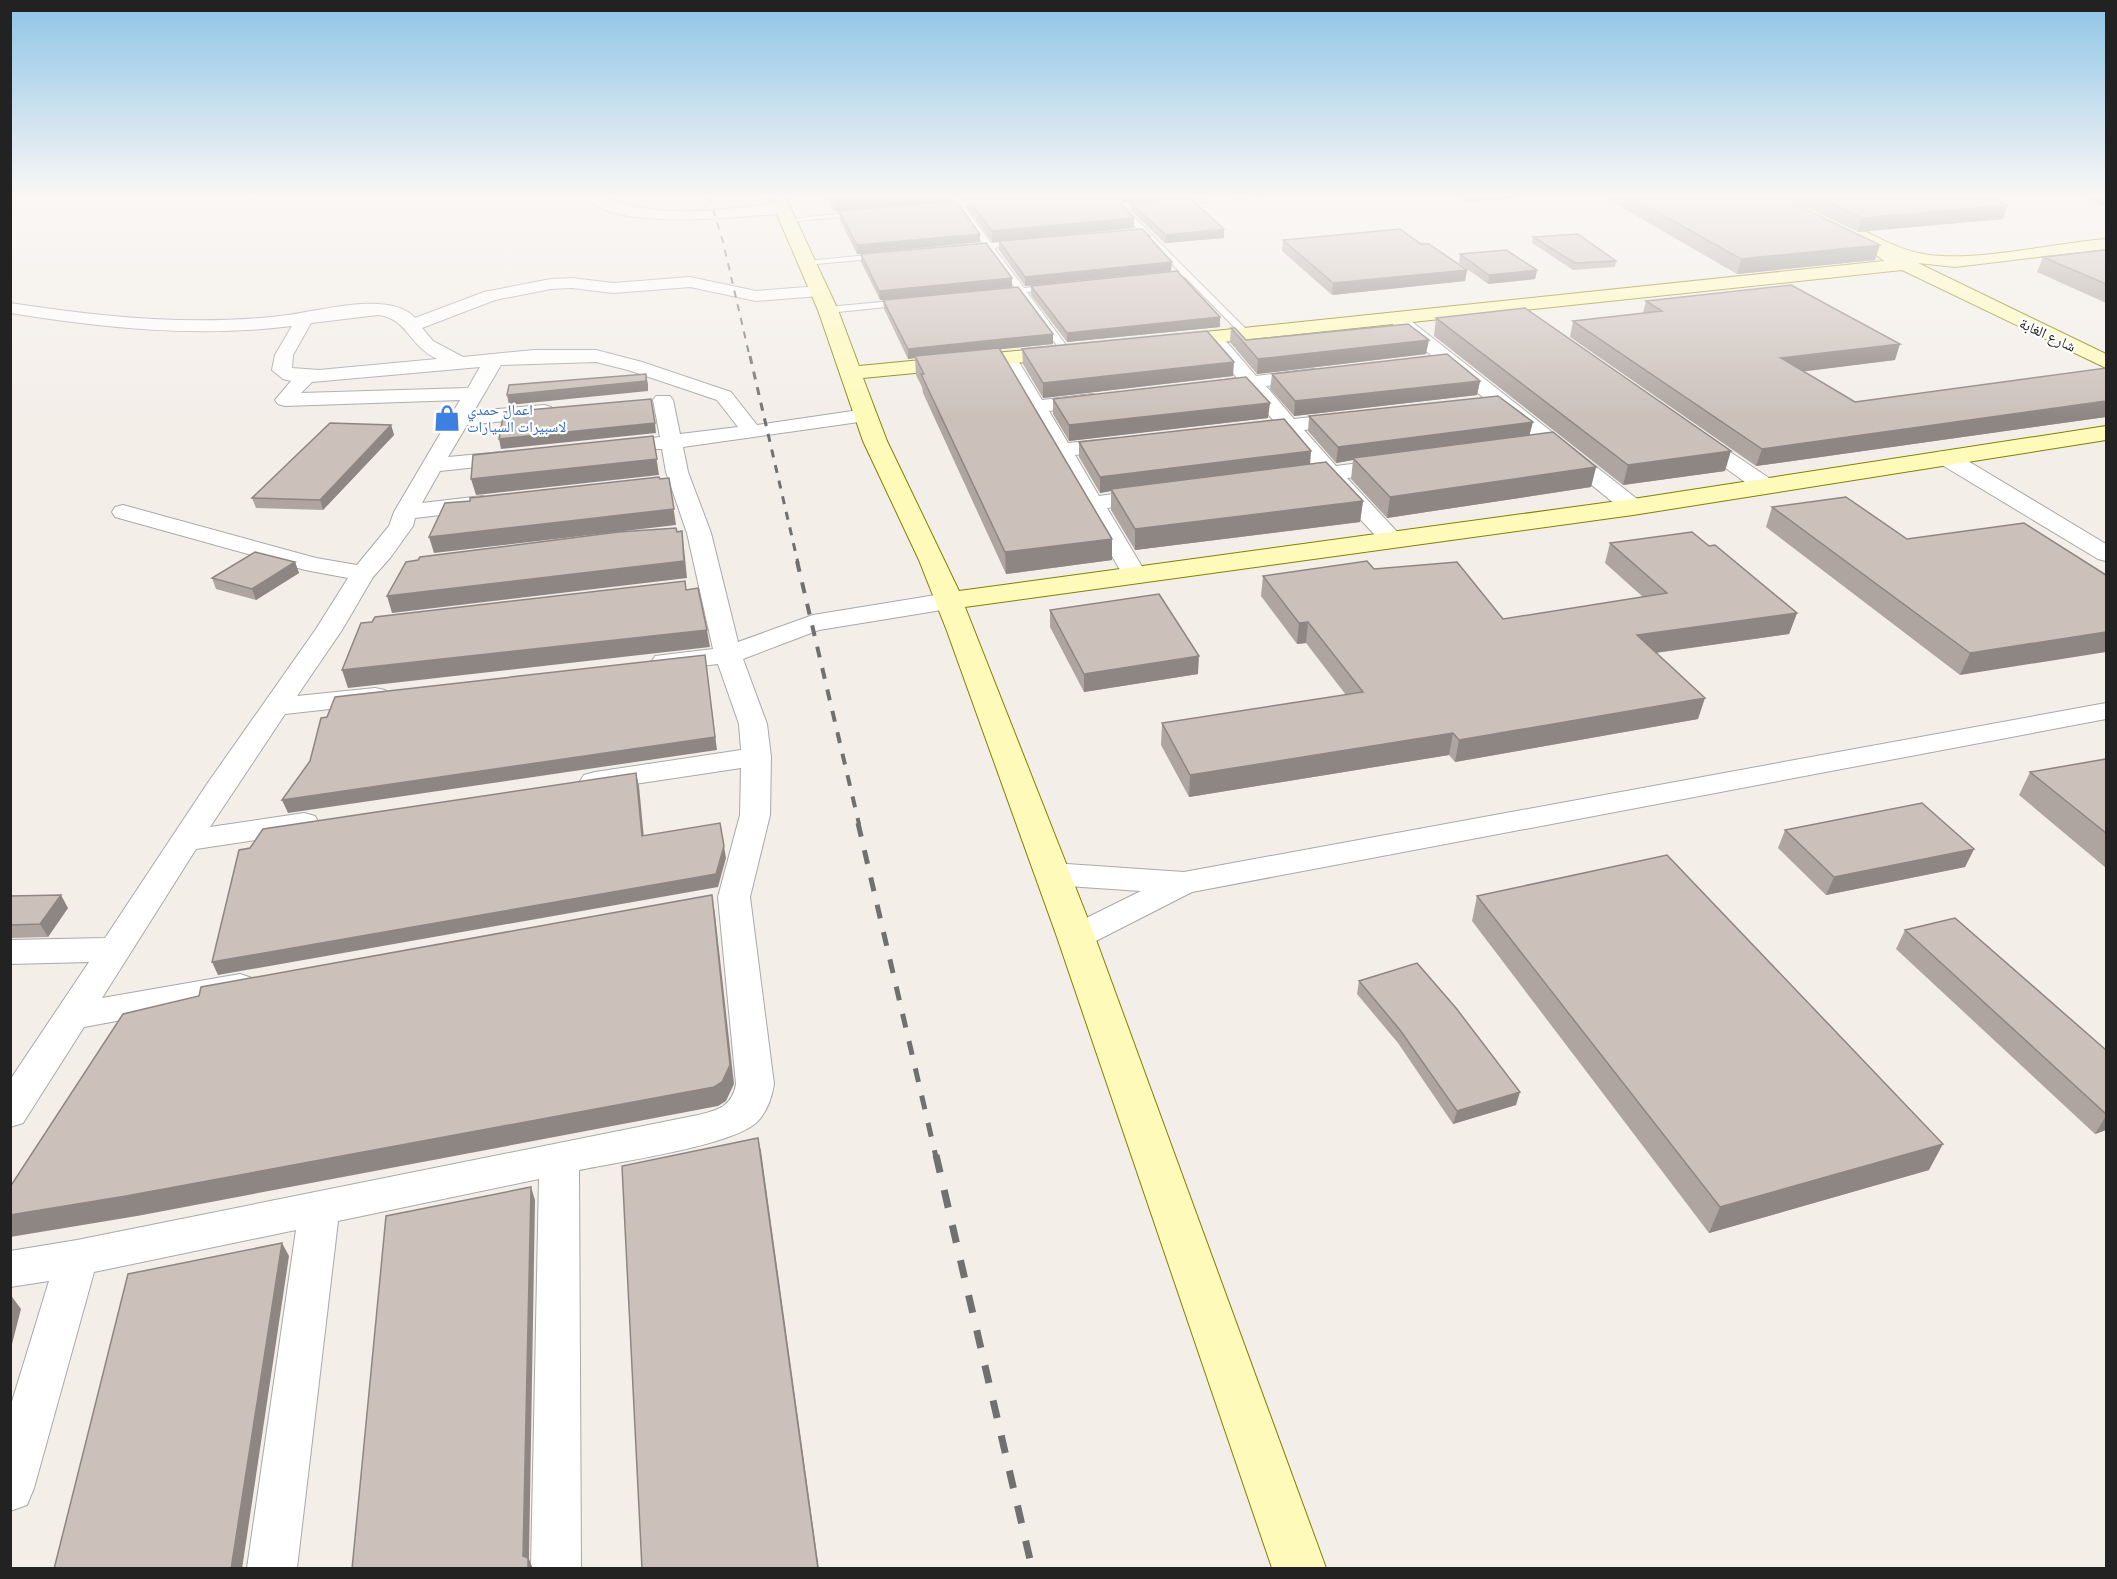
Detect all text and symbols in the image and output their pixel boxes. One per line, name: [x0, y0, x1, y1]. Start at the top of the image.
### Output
street label: شارع الغابة: [2016, 313, 2079, 357]
place label: اعمال حمدي لاسبيرات السيارات: [467, 400, 566, 436]
shop icon: اعمال حمدي لاسبيرات السيارات: [432, 403, 462, 433]

